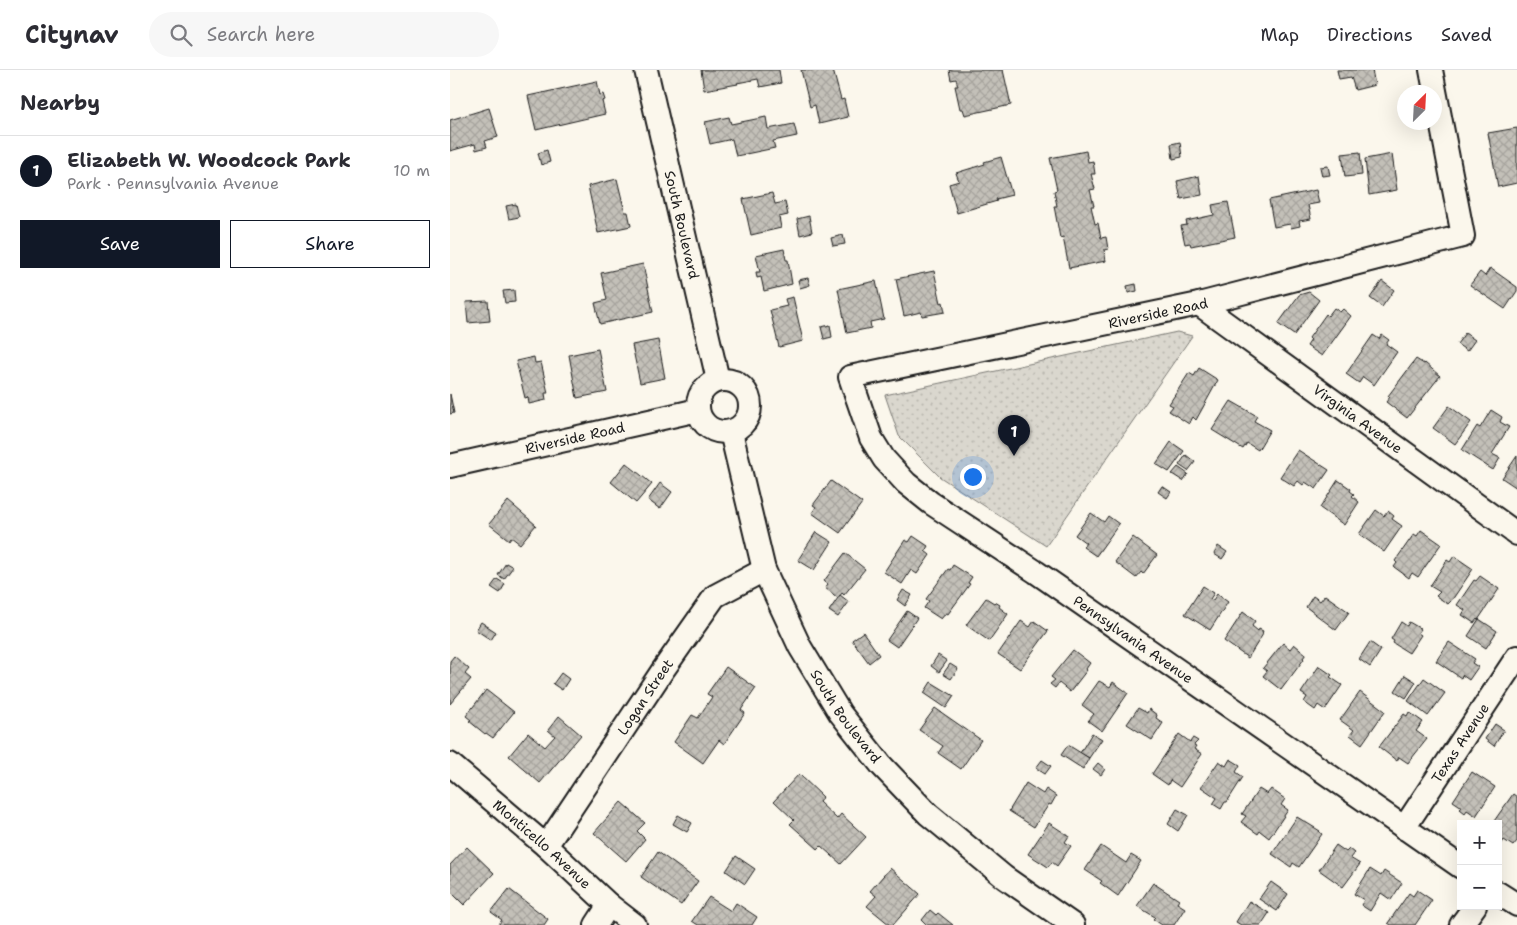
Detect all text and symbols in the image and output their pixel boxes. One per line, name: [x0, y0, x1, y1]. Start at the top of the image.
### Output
search box: [149, 12, 499, 57]
text: Citynav: [25, 19, 119, 51]
icon: search: [167, 21, 195, 49]
text: Search here: [207, 22, 315, 47]
text: Map: [1261, 23, 1299, 47]
text: Directions: [1327, 23, 1413, 47]
text: Saved: [1441, 23, 1492, 47]
north arrow: [1397, 85, 1442, 130]
text: Nearby: [20, 89, 100, 117]
text: Elizabeth W. Woodcock Park: [67, 148, 351, 173]
text: 1: [32, 160, 40, 181]
text: 10 m: [393, 160, 430, 181]
street label: South Boulevard: [661, 169, 703, 281]
text: Park · Pennsylvania Avenue: [67, 173, 279, 194]
button: Save: [20, 220, 220, 268]
button: Share: [230, 220, 430, 268]
street label: Riverside Road: [1107, 294, 1210, 332]
street label: Virginia Avenue: [1309, 380, 1406, 457]
pin: 1: [998, 415, 1030, 456]
street label: Riverside Road: [523, 418, 626, 458]
your location: [960, 464, 986, 490]
street label: Pennsylvania Avenue: [1070, 592, 1197, 687]
street label: Logan Street: [613, 655, 677, 738]
street label: South Boulevard: [807, 666, 885, 767]
street label: Texas Avenue: [1427, 700, 1493, 786]
street label: Monticello Avenue: [489, 796, 595, 893]
map controls: [1457, 820, 1502, 910]
button: +: [1457, 820, 1502, 865]
button: −: [1457, 865, 1502, 910]

